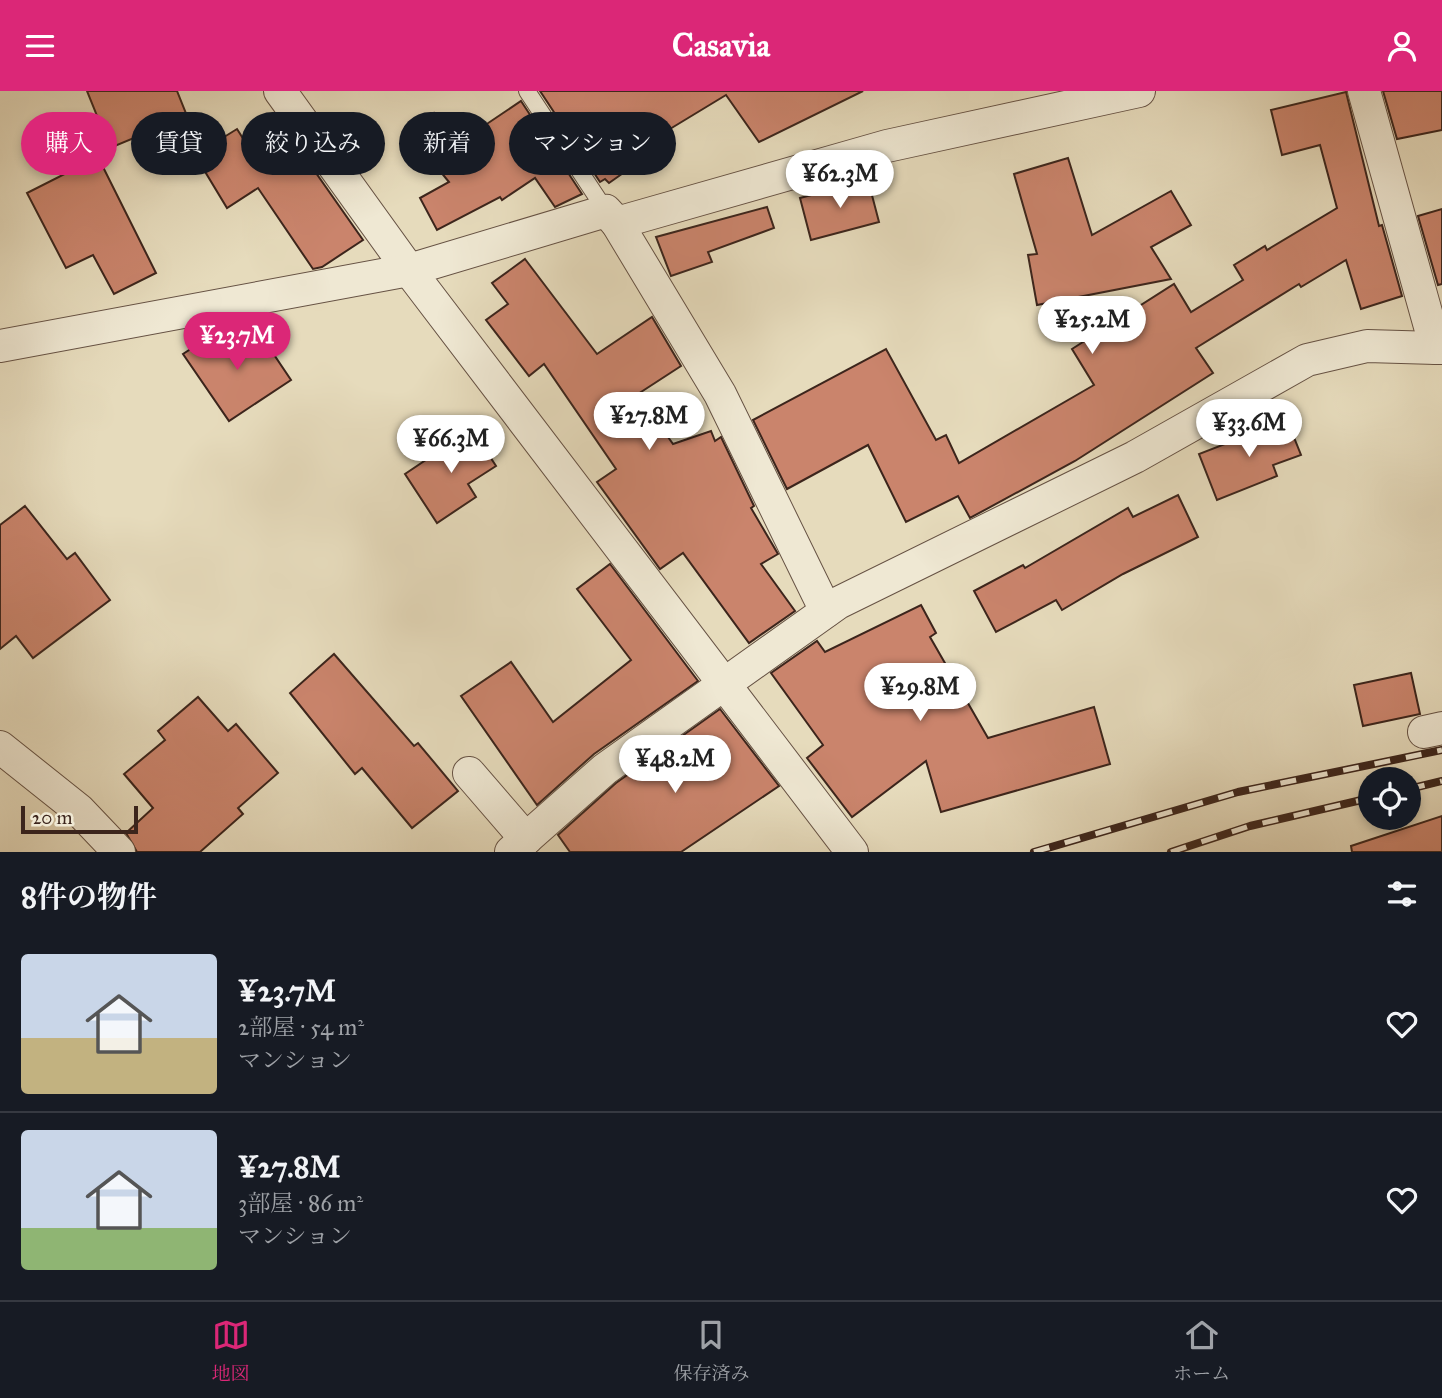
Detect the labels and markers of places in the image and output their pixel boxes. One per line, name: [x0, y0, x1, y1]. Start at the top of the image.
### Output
pin: ¥62.3M: [783, 151, 897, 210]
pin: ¥25.2M: [1035, 296, 1149, 356]
pin: ¥23.7M: [180, 313, 294, 372]
pin: ¥27.8M: [592, 393, 706, 452]
pin: ¥33.6M: [1192, 399, 1306, 459]
pin: ¥66.3M: [394, 415, 508, 475]
pin: ¥29.8M: [863, 663, 977, 723]
pin: ¥48.2M: [618, 735, 732, 795]

